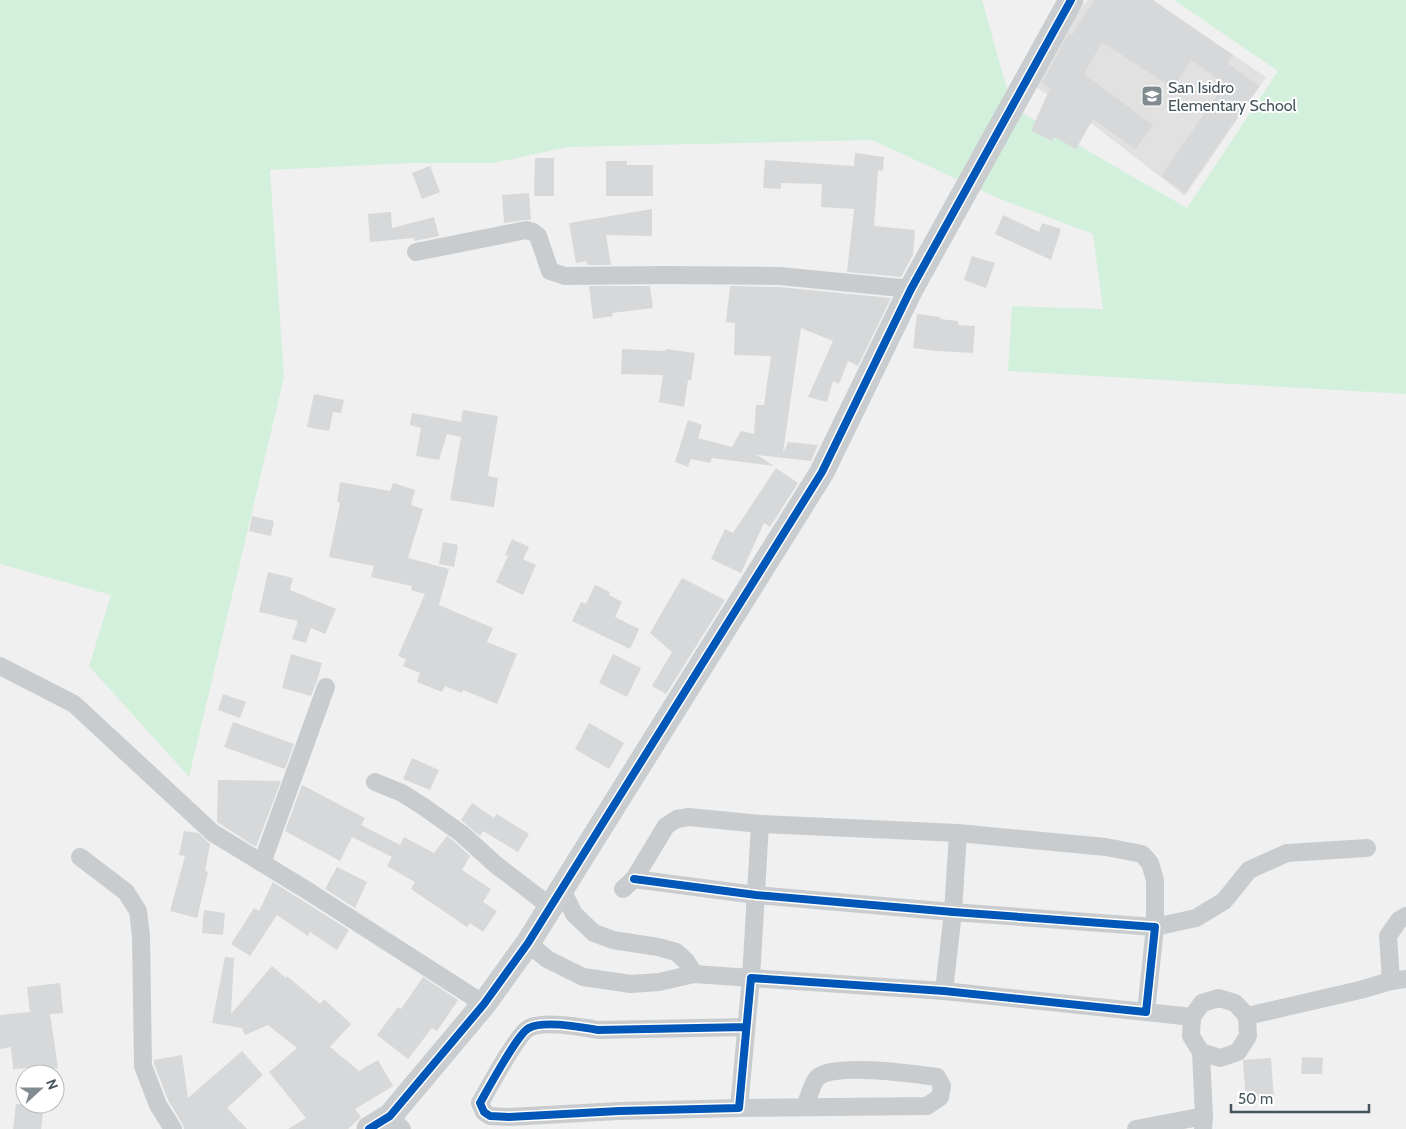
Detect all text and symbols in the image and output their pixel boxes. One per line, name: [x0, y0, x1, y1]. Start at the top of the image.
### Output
place label: San Isidro Elementary School: [1168, 78, 1296, 115]
school or university icon: San Isidro Elementary School: [1140, 84, 1164, 108]
north arrow: [15, 1064, 65, 1114]
text: N: [42, 1076, 62, 1092]
scale bar: [1231, 1082, 1368, 1114]
text: 50 m: [1238, 1090, 1273, 1108]

